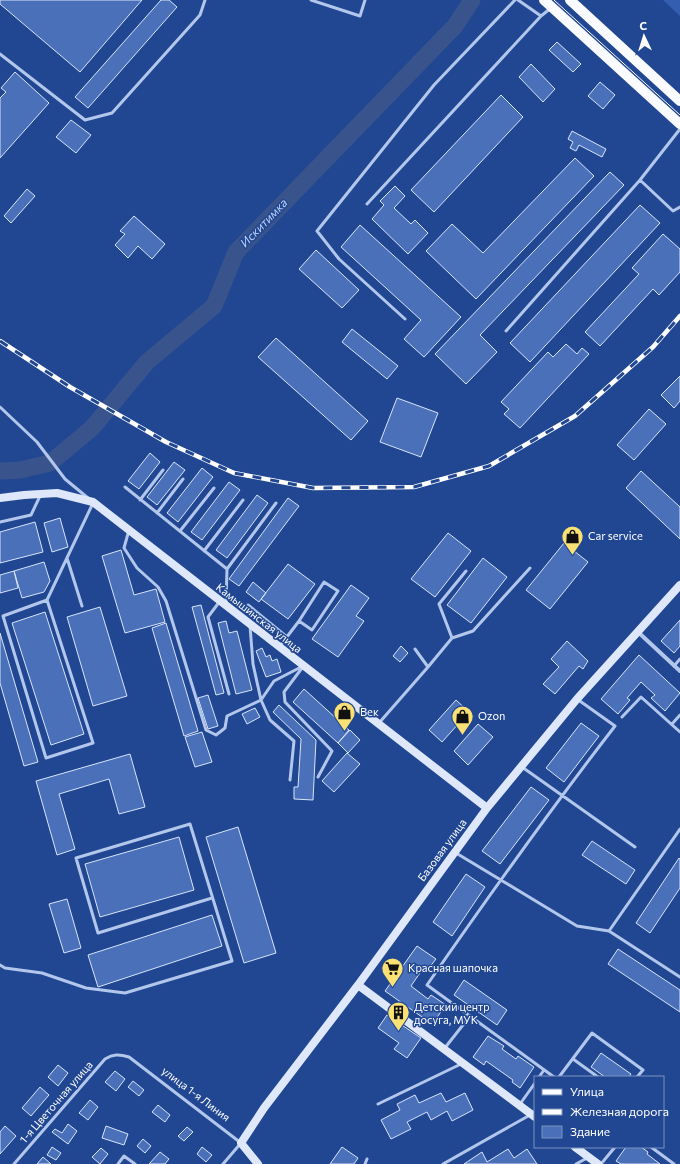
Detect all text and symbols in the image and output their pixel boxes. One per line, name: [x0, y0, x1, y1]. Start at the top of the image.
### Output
north arrow: [624, 16, 664, 56]
text: С: [639, 19, 648, 32]
water label: Искитимка: [237, 195, 290, 249]
shop icon: Car service: [559, 523, 585, 556]
place label: Car service: [588, 529, 643, 542]
street label: Камышинская улица: [214, 580, 305, 655]
shop icon: Век: [331, 699, 357, 732]
shop icon: Ozon: [450, 703, 476, 736]
place label: Век: [360, 705, 379, 718]
place label: Ozon: [478, 709, 505, 722]
street label: Базовая улица: [415, 816, 469, 883]
supermarket icon: Красная шапочка: [379, 955, 405, 988]
place label: Красная шапочка: [408, 961, 498, 974]
building icon: Детский центр досуга, МУК: [386, 1000, 412, 1033]
place label: Детский центр досуга, МУК: [414, 1000, 490, 1026]
street label: 1-я Цветочная улица: [16, 1058, 95, 1145]
street label: улица 1-я Линия: [159, 1064, 233, 1124]
legend: [534, 1076, 664, 1148]
text: Улица: [570, 1084, 604, 1098]
text: Железная дорога: [570, 1104, 669, 1118]
text: Здание: [570, 1124, 610, 1138]

